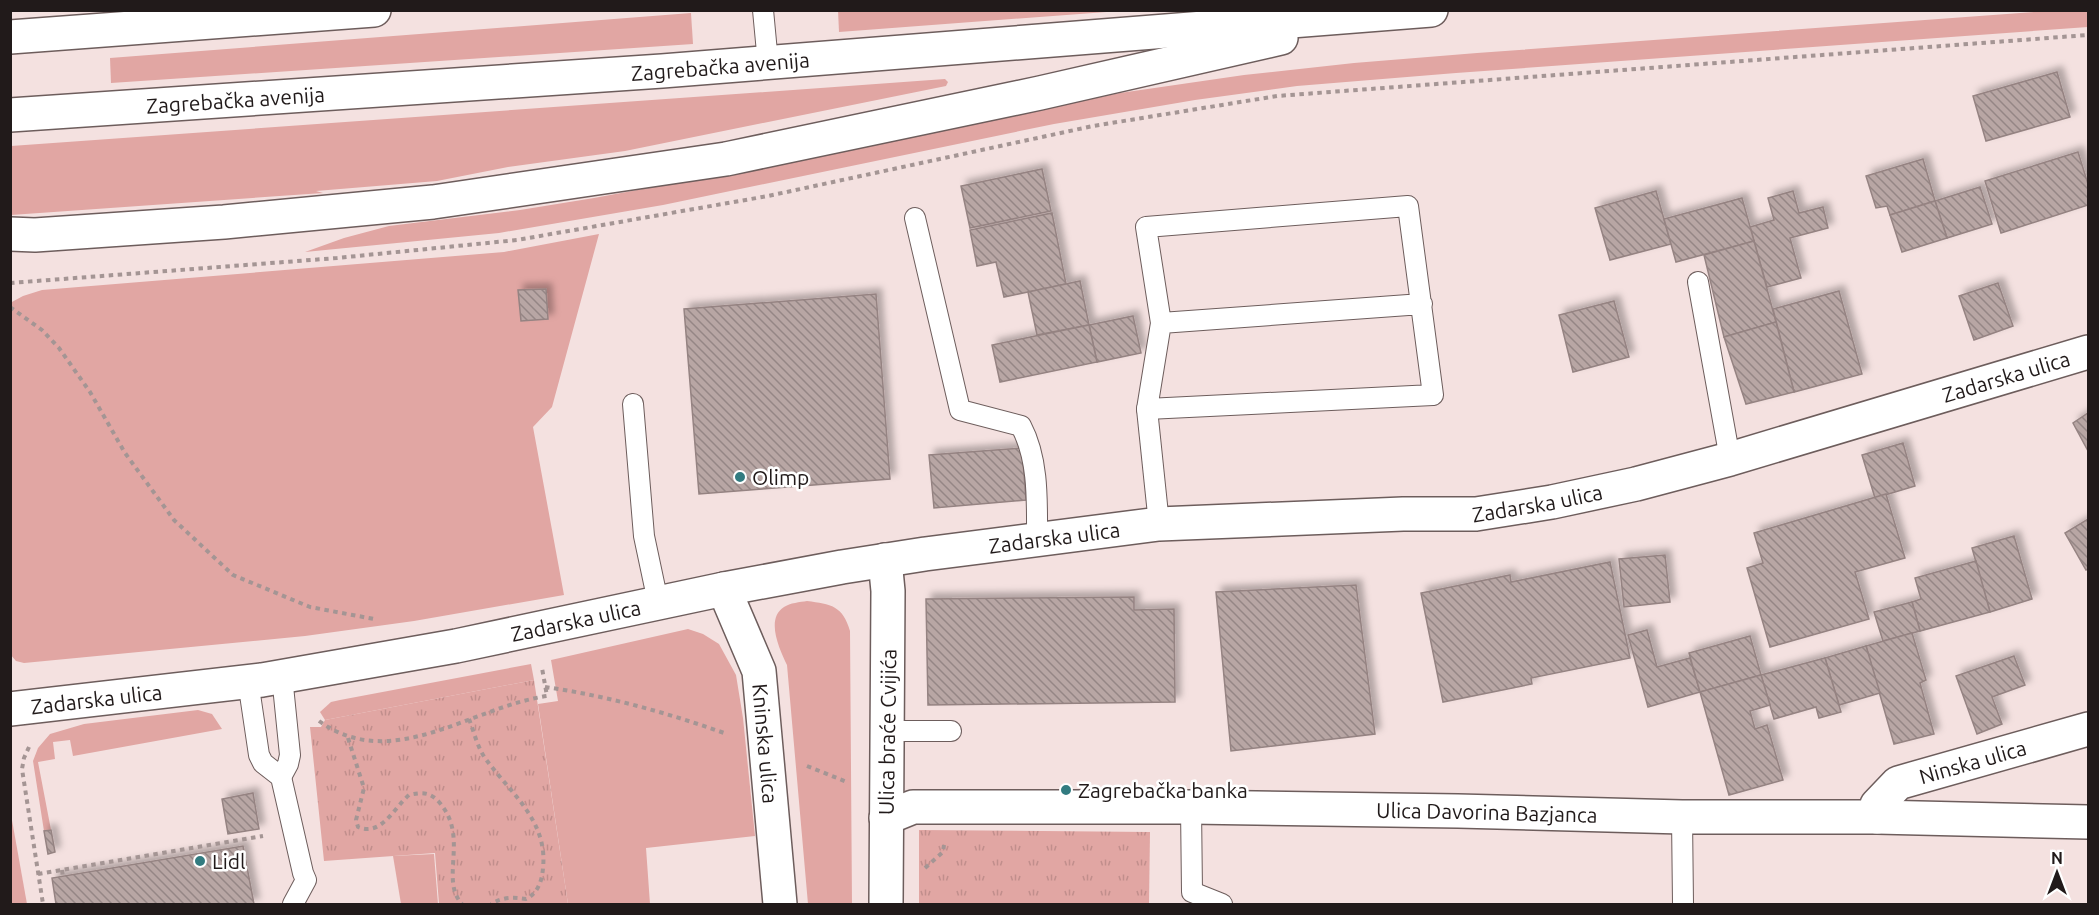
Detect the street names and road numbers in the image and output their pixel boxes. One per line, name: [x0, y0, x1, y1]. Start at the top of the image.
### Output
street label: Zagrebačka avenija: [630, 47, 811, 85]
street label: Zagrebačka avenija: [145, 82, 326, 118]
street label: Zadarska ulica: [1939, 346, 2073, 407]
street label: Zadarska ulica: [1470, 479, 1605, 526]
street label: Zadarska ulica: [987, 517, 1121, 558]
street label: Zadarska ulica: [509, 595, 643, 646]
street label: Ulica braće Cvijića: [874, 649, 900, 815]
street label: Zadarska ulica: [29, 680, 163, 719]
street label: Kninska ulica: [748, 683, 783, 805]
street label: Ninska ulica: [1916, 735, 2029, 788]
street label: Ulica Davorina Bazjanca: [1376, 798, 1598, 827]

